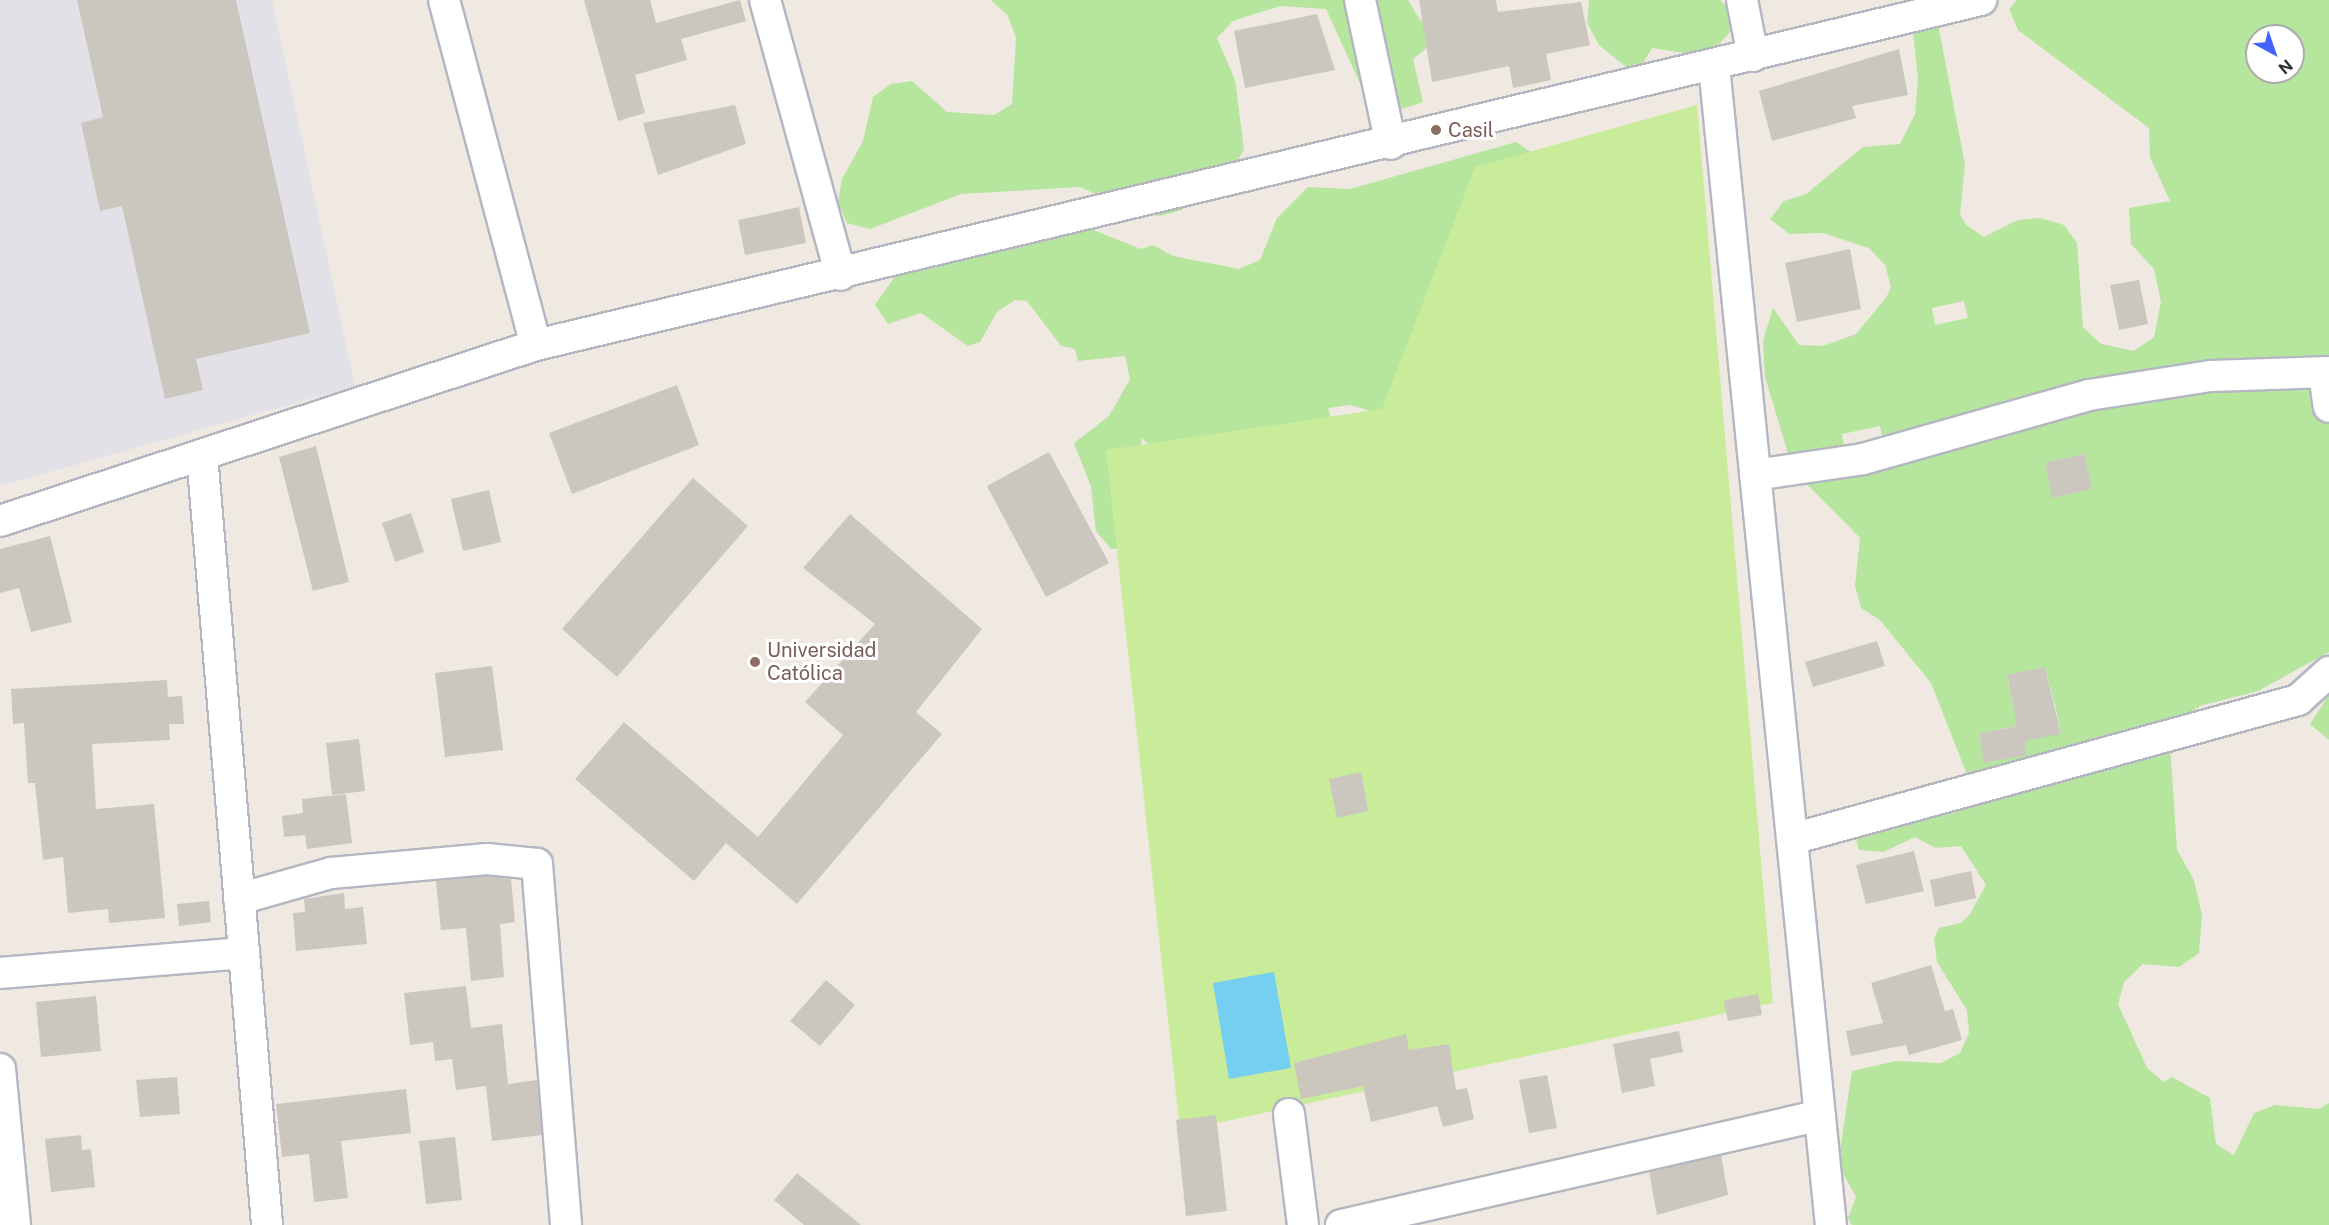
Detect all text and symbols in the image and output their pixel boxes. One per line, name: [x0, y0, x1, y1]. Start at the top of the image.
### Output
north arrow: [2245, 24, 2305, 84]
text: N: [2275, 55, 2297, 78]
place label: Casil: [1448, 118, 1494, 142]
marker: Casil: [1429, 123, 1443, 137]
place label: Universidad Católica: [767, 638, 876, 685]
marker: Universidad Católica: [748, 655, 762, 669]

